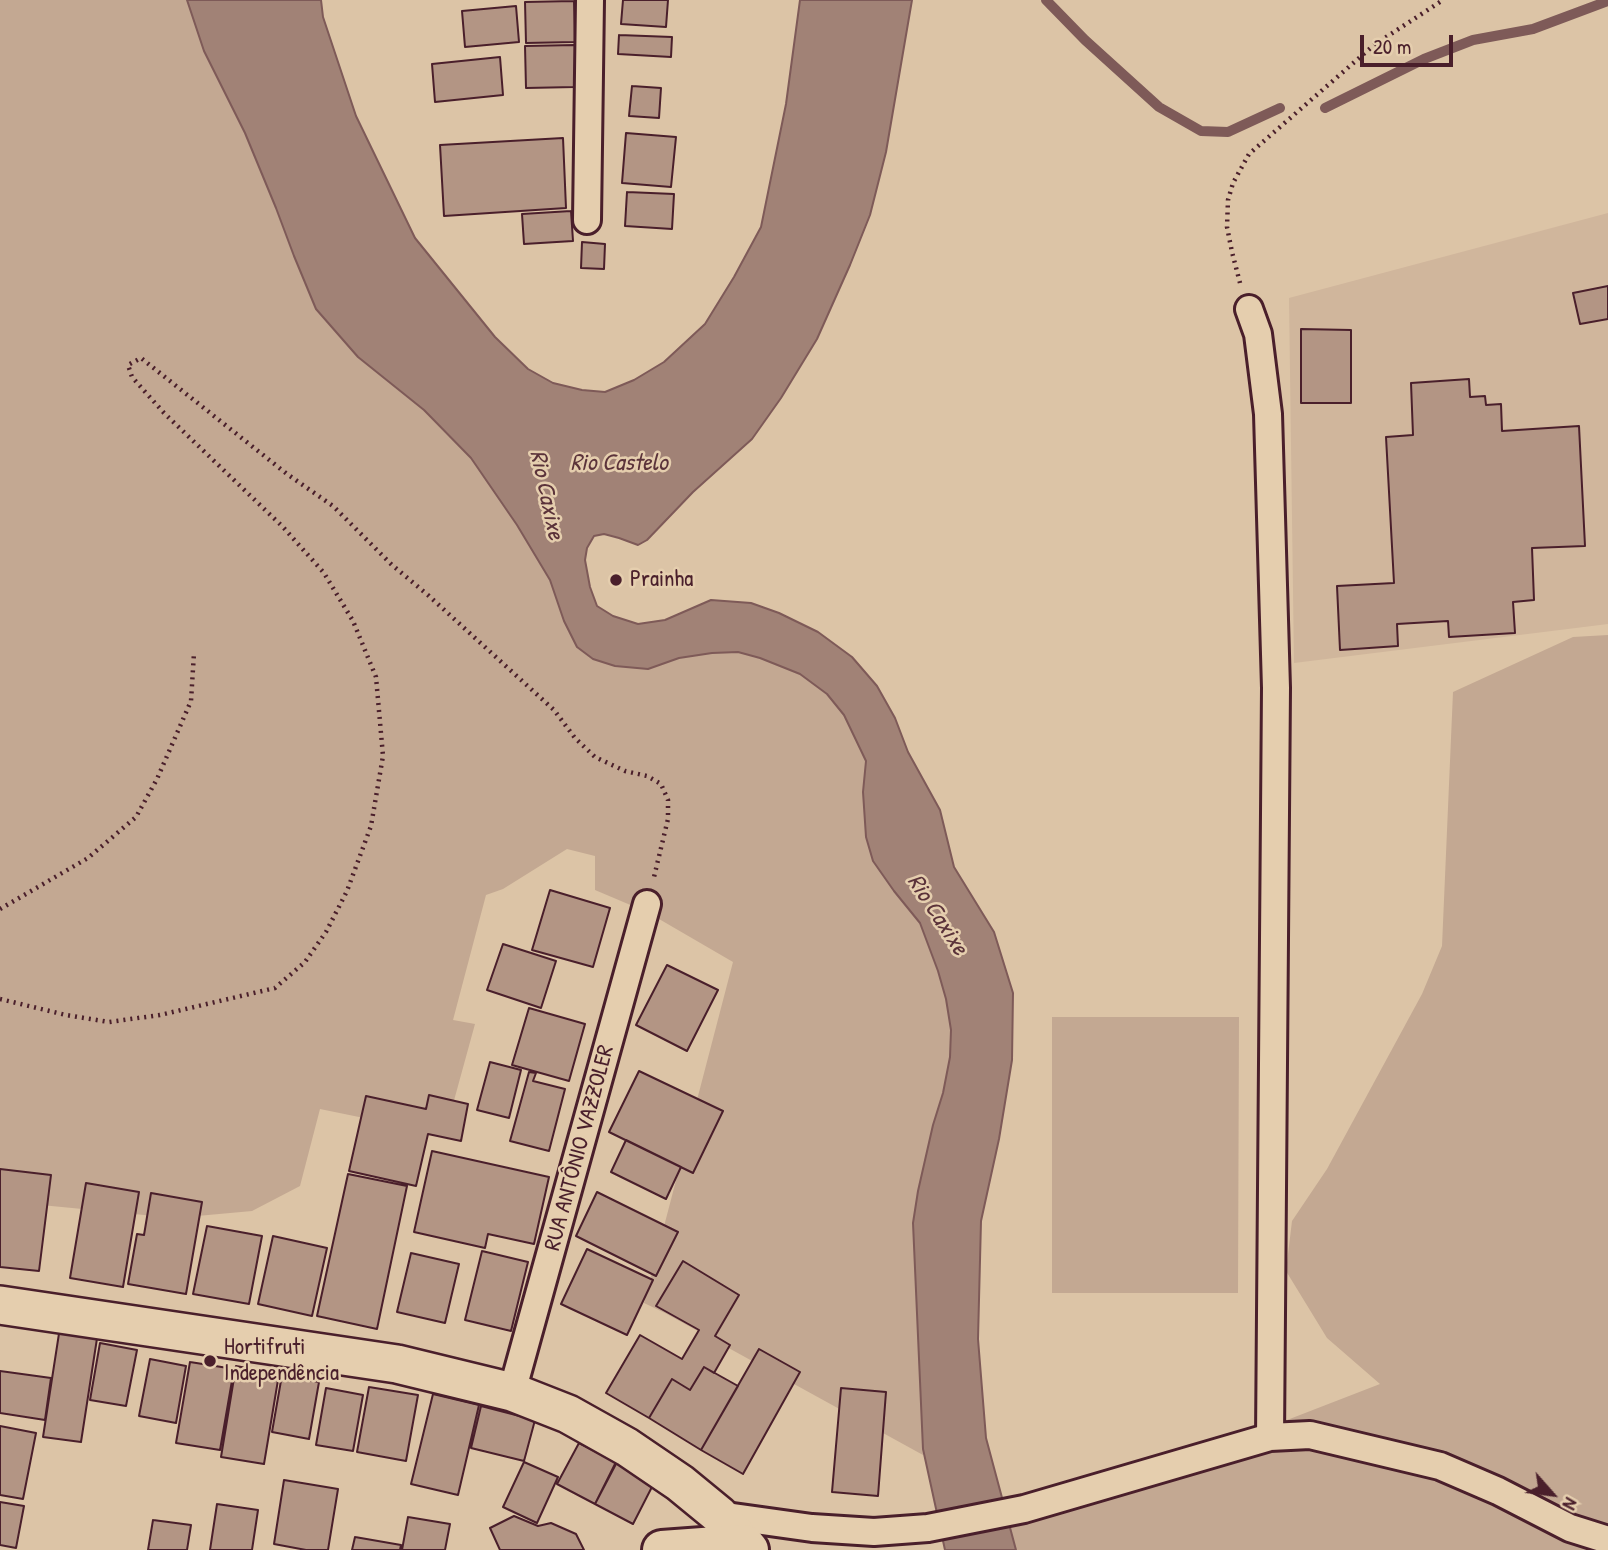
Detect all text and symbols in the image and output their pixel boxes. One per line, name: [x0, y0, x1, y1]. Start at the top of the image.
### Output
scale bar: [1363, 21, 1456, 65]
text: 20 m: [1373, 32, 1411, 61]
water label: Rio Caxixe: [523, 448, 569, 542]
water label: Rio Castelo: [570, 450, 668, 478]
place label: Prainha: [630, 566, 693, 594]
marker: Prainha: [608, 572, 624, 588]
water label: Rio Caxixe: [900, 869, 974, 961]
street label: RUA ANTÔNIO VAZZOLER: [539, 1042, 621, 1254]
place label: Hortifruti Independência: [224, 1334, 339, 1388]
marker: Hortifruti Independência: [202, 1353, 218, 1369]
north arrow: [1517, 1459, 1587, 1529]
text: N: [1557, 1493, 1584, 1514]

